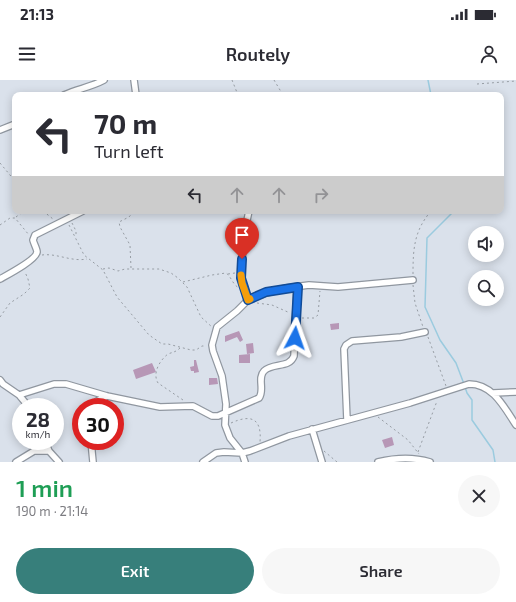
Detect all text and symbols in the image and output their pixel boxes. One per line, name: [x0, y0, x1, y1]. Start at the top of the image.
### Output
text: 21:13: [20, 5, 54, 23]
icon: menu: [16, 43, 38, 65]
text: Routely: [226, 43, 290, 65]
icon: person: [478, 43, 500, 65]
text: 70 m: [94, 106, 157, 140]
icon: left: [28, 108, 80, 160]
text: Turn left: [94, 140, 164, 162]
icon: left: [184, 184, 206, 206]
icon: ahead: [226, 184, 248, 206]
icon: ahead: [268, 184, 290, 206]
icon: right: [310, 184, 332, 206]
pin: [225, 218, 259, 259]
icon: arrive: [231, 224, 253, 246]
map controls: [468, 226, 504, 306]
button: sound: [468, 226, 504, 262]
button: search: [468, 270, 504, 306]
position arrow: [274, 317, 316, 359]
speed limit sign: 30: [72, 398, 124, 450]
text: 28: [26, 407, 50, 431]
text: km/h: [26, 428, 50, 440]
text: 1 min: [16, 473, 73, 502]
button: close: [458, 475, 500, 517]
text: 190 m · 21:14: [16, 503, 88, 519]
button: Exit: [16, 548, 254, 594]
button: Share: [262, 548, 500, 594]

